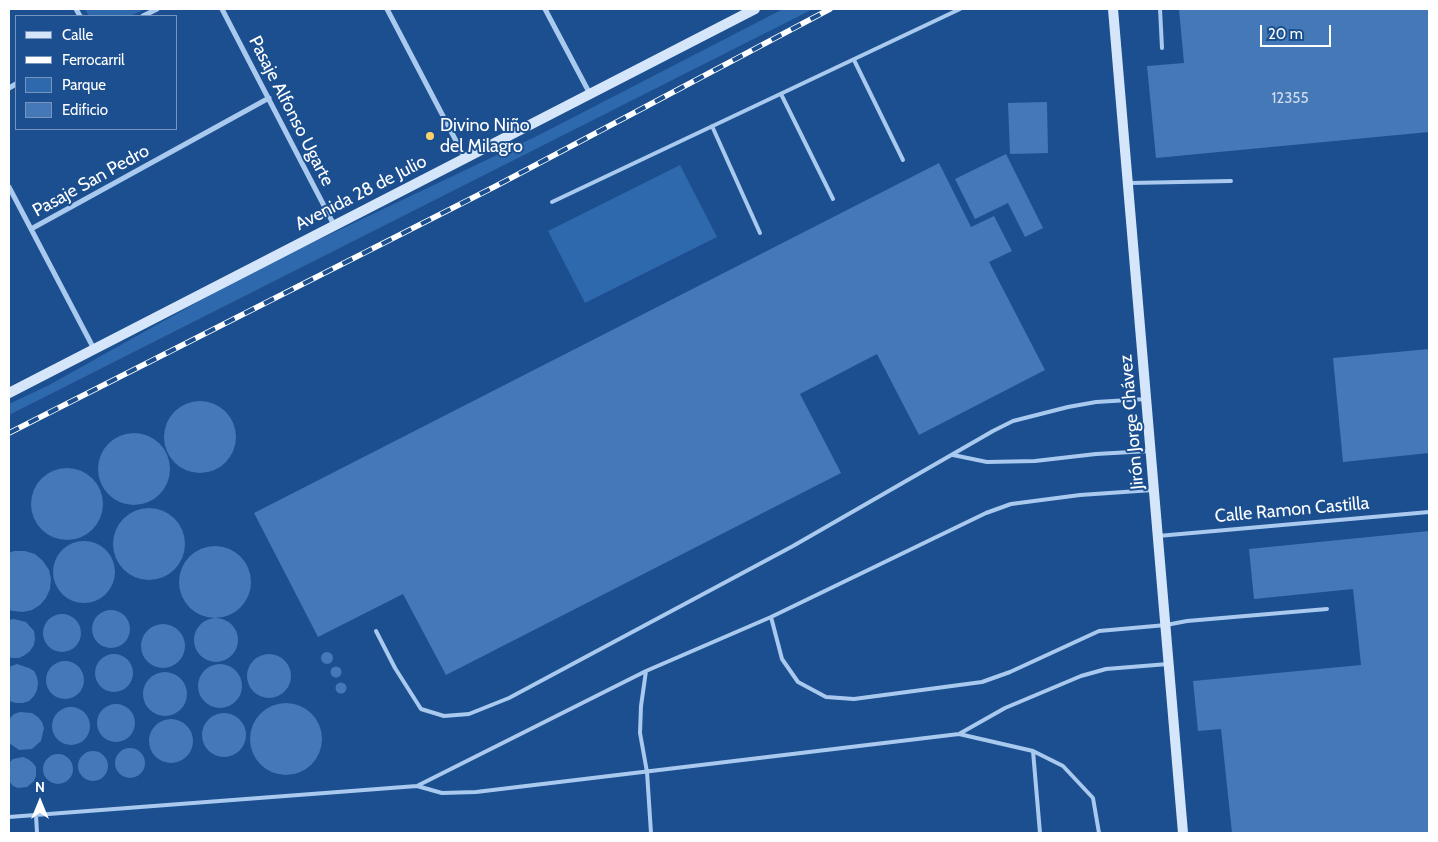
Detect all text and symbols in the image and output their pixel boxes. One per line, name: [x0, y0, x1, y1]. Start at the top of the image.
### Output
legend: [15, 15, 178, 130]
scale bar: [1263, 15, 1334, 47]
text: 20 m: [1268, 25, 1303, 43]
text: Calle: [62, 26, 93, 44]
street label: Pasaje Alfonso Ugarte: [244, 32, 338, 190]
text: Ferrocarril: [62, 51, 125, 69]
text: Parque: [62, 76, 106, 94]
house number: 12355: [1271, 90, 1309, 108]
text: Edificio: [62, 101, 108, 119]
place label: Divino Niño del Milagro: [440, 115, 530, 158]
marker: Divino Niño del Milagro: [424, 130, 436, 142]
street label: Pasaje San Pedro: [29, 140, 153, 222]
street label: Avenida 28 de Julio: [292, 151, 430, 235]
street label: Jirón Jorge Chávez: [1115, 354, 1149, 490]
street label: Calle Ramon Castilla: [1214, 492, 1370, 528]
north arrow: [15, 777, 65, 827]
text: N: [35, 778, 45, 796]

